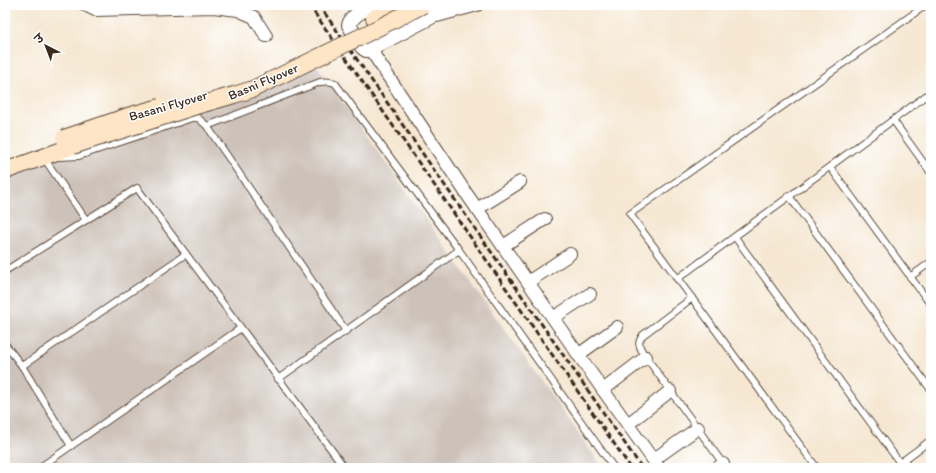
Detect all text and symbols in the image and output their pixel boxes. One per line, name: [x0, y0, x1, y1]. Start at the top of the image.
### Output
north arrow: [26, 26, 66, 66]
text: उ: [32, 31, 48, 47]
street label: Basni Flyover: [226, 60, 301, 103]
street label: Basani Flyover: [127, 87, 210, 124]

